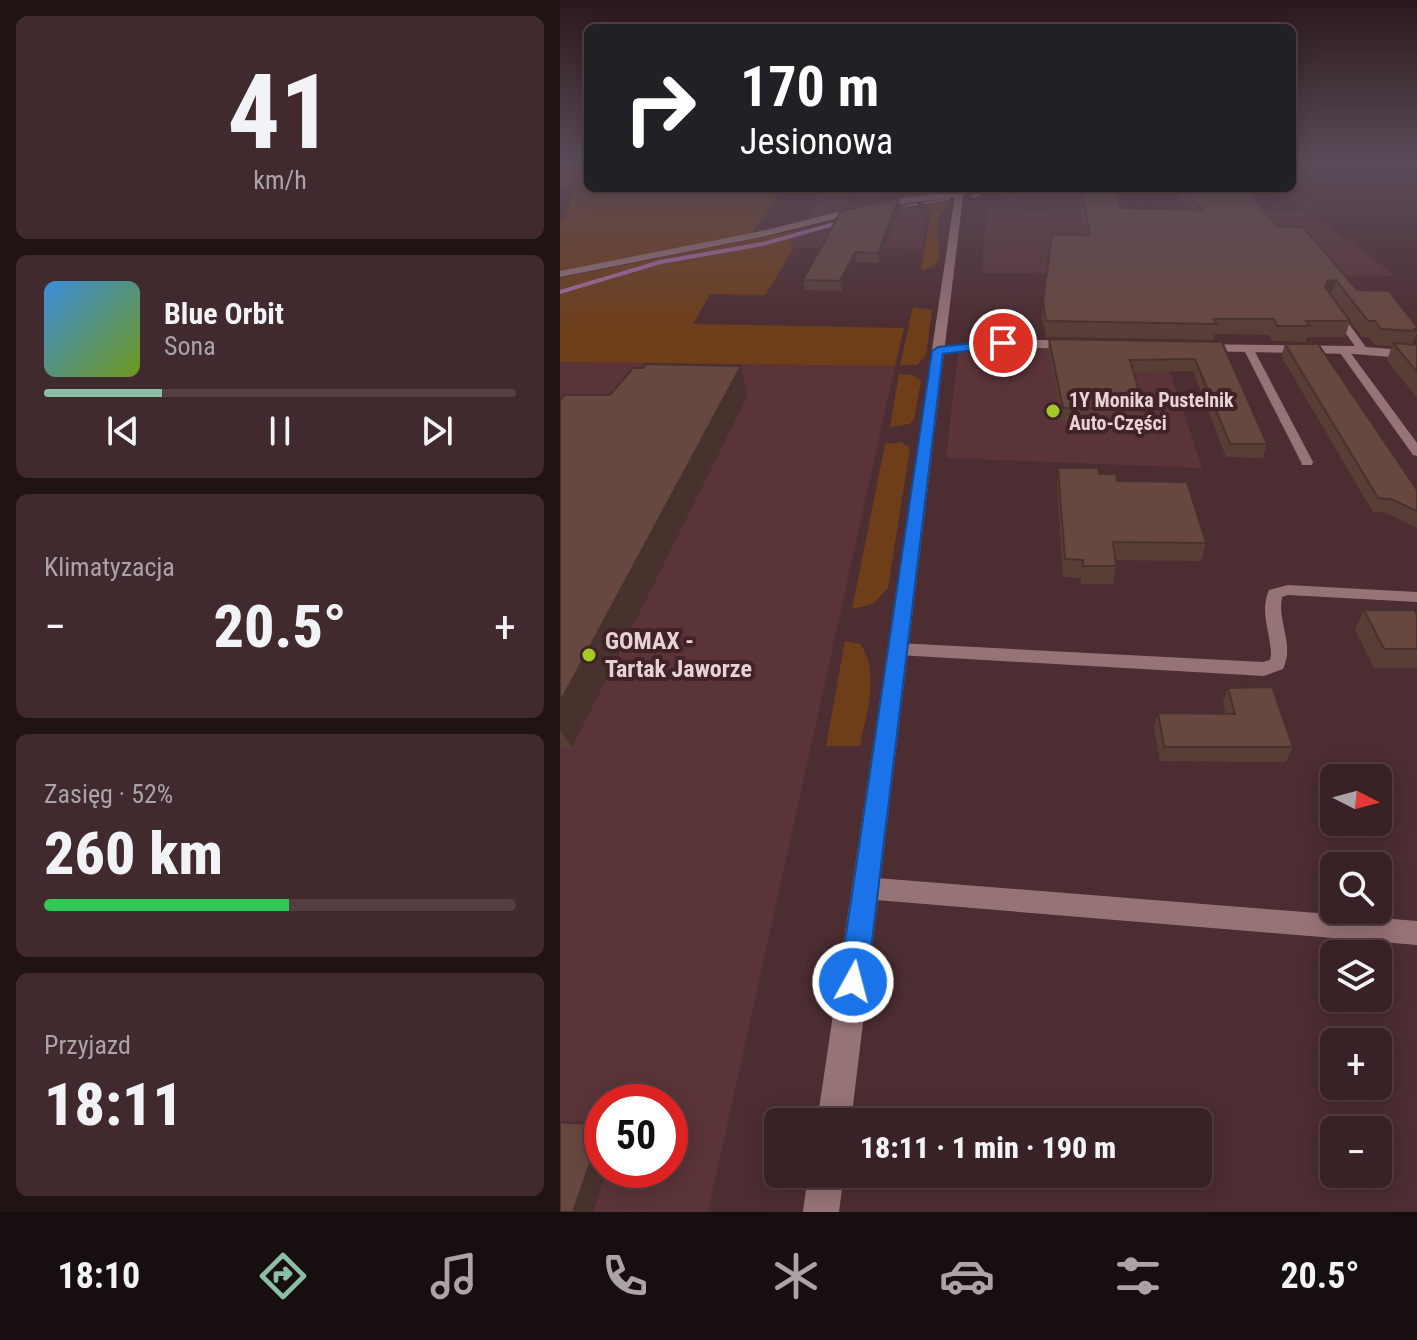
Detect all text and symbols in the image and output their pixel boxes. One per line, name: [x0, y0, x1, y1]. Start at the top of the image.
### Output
text: 41: [227, 52, 333, 173]
text: 170 m: [740, 54, 879, 120]
icon: right: [608, 56, 712, 160]
text: Jesionowa: [740, 121, 893, 163]
text: km/h: [253, 165, 307, 195]
text: Blue Orbit: [164, 296, 284, 331]
pin: [969, 309, 1037, 377]
icon: arrive: [981, 321, 1025, 365]
text: Sona: [164, 331, 216, 361]
place label: 1Y Monika Pustelnik Auto-Części: [1069, 388, 1234, 435]
marker: 1Y Monika Pustelnik Auto-Części: [1044, 402, 1062, 420]
icon: previous: [101, 409, 145, 453]
icon: pause: [258, 409, 302, 453]
icon: next: [415, 409, 459, 453]
text: Klimatyzacja: [44, 552, 175, 582]
text: 20.5°: [214, 591, 347, 662]
text: −: [44, 601, 66, 653]
text: +: [494, 601, 516, 653]
place label: GOMAX - Tartak Jaworze: [605, 627, 752, 683]
marker: GOMAX - Tartak Jaworze: [580, 646, 598, 664]
north arrow: [1320, 764, 1392, 836]
map controls: [1320, 764, 1392, 1188]
text: Zasięg · 52%: [44, 779, 173, 809]
text: 260 km: [44, 818, 223, 889]
button: search: [1320, 852, 1392, 924]
position arrow: [811, 940, 895, 1024]
button: layers: [1320, 940, 1392, 1012]
button: +: [1320, 1028, 1392, 1100]
text: Przyjazd: [44, 1030, 131, 1060]
text: 18:11: [44, 1069, 183, 1140]
speed limit sign: 50: [584, 1084, 688, 1188]
button: −: [1320, 1116, 1392, 1188]
text: 18:11 · 1 min · 190 m: [860, 1130, 1116, 1165]
icon: directions: [255, 1248, 311, 1304]
icon: music: [426, 1248, 482, 1304]
icon: phone: [597, 1248, 653, 1304]
icon: climate: [768, 1248, 824, 1304]
icon: car: [939, 1248, 995, 1304]
icon: filters: [1110, 1248, 1166, 1304]
text: 18:10: [57, 1255, 140, 1297]
text: 20.5°: [1280, 1255, 1359, 1297]

